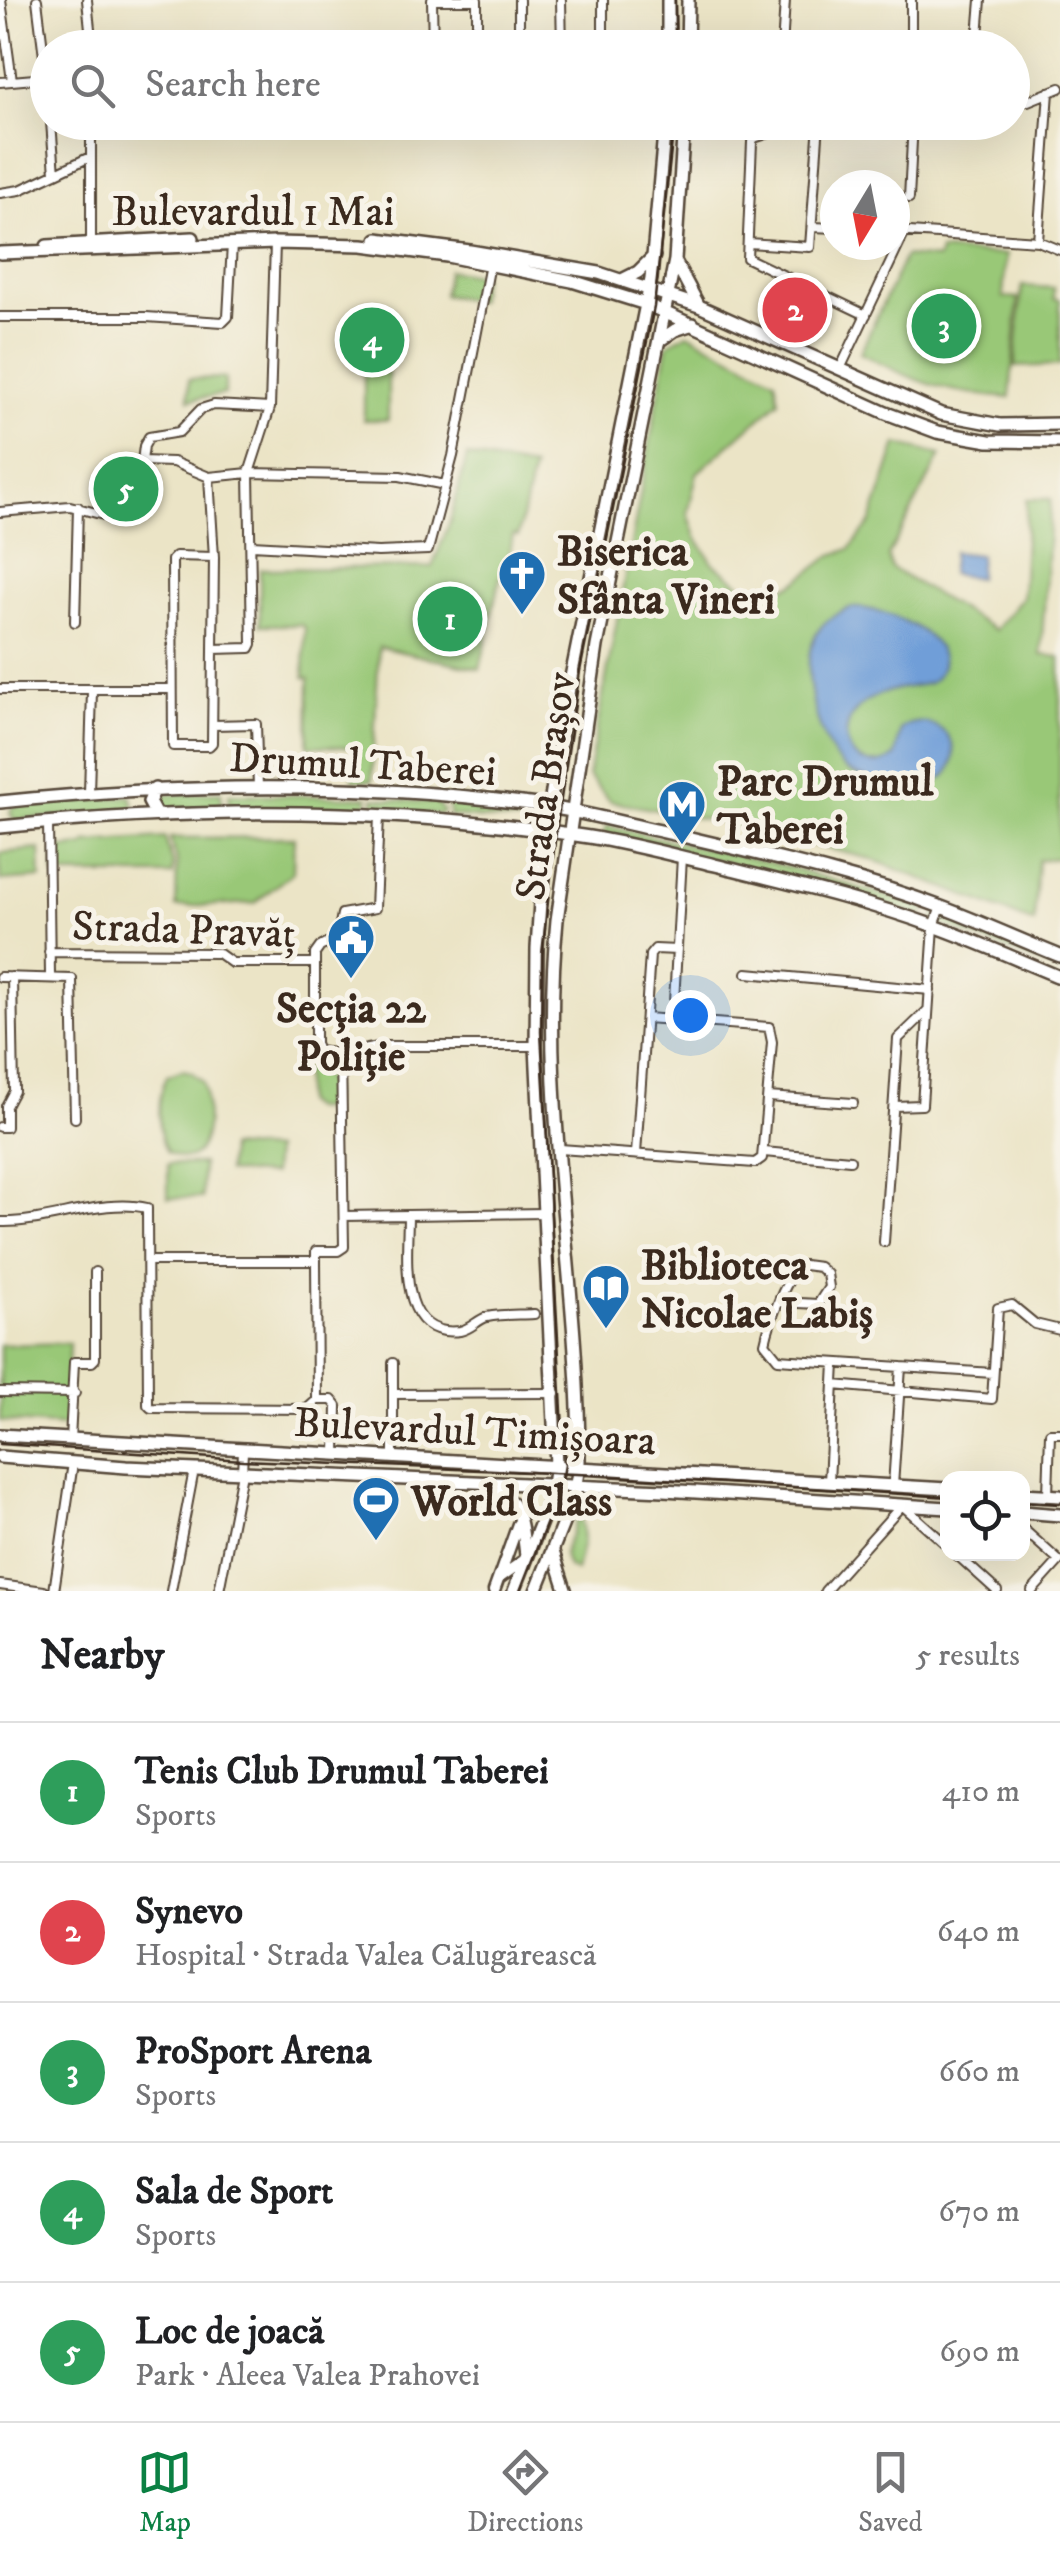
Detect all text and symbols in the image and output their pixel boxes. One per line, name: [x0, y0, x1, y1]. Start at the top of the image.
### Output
search box: [30, 30, 1030, 140]
icon: search: [65, 58, 120, 113]
text: Search here: [145, 61, 321, 109]
north arrow: [820, 170, 910, 260]
street label: Bulevardul 1 Mai: [112, 187, 394, 239]
pin: 2: [762, 272, 828, 348]
pin: 3: [912, 288, 976, 364]
pin: 4: [340, 302, 404, 378]
pin: 5: [94, 452, 158, 526]
place label: Biserica Sfânta Vineri: [557, 527, 775, 627]
church icon: Biserica Sfânta Vineri: [496, 548, 548, 616]
pin: 1: [418, 582, 482, 656]
street label: Strada Brașov: [505, 669, 589, 904]
street label: Drumul Taberei: [228, 733, 498, 799]
place label: Parc Drumul Taberei: [716, 757, 935, 857]
metro station icon: Parc Drumul Taberei: [656, 778, 708, 846]
street label: Strada Pravăț: [71, 901, 297, 961]
public building icon: Secția 22 Poliție: [325, 912, 377, 980]
place label: Secția 22 Poliție: [276, 984, 426, 1084]
your location: [665, 990, 716, 1041]
place label: Biblioteca Nicolae Labiș: [641, 1241, 873, 1341]
library icon: Biblioteca Nicolae Labiș: [580, 1262, 632, 1330]
street label: Bulevardul Timișoara: [293, 1398, 657, 1468]
map controls: [940, 1471, 1030, 1561]
button: locate: [940, 1471, 1030, 1561]
sports icon: World Class: [350, 1474, 402, 1542]
place label: World Class: [410, 1477, 612, 1529]
text: Nearby: [40, 1630, 164, 1682]
text: 5 results: [916, 1636, 1020, 1676]
text: Tenis Club Drumul Taberei: [135, 1748, 549, 1796]
text: 1: [67, 1772, 78, 1812]
text: 410 m: [942, 1772, 1020, 1812]
text: Sports: [135, 1796, 216, 1836]
text: Synevo: [135, 1888, 243, 1936]
text: 2: [65, 1912, 80, 1952]
text: 640 m: [937, 1912, 1020, 1952]
text: Hospital · Strada Valea Călugărească: [135, 1936, 597, 1976]
text: ProSport Arena: [135, 2028, 372, 2076]
text: 3: [67, 2052, 78, 2092]
text: 660 m: [939, 2052, 1020, 2092]
text: Sports: [135, 2076, 216, 2116]
text: Sala de Sport: [135, 2168, 333, 2216]
text: 4: [63, 2192, 82, 2232]
text: 670 m: [938, 2192, 1020, 2232]
text: Sports: [135, 2216, 216, 2256]
text: Loc de joacă: [135, 2308, 325, 2356]
text: 5: [65, 2332, 80, 2372]
text: 690 m: [939, 2332, 1020, 2372]
text: Park · Aleea Valea Prahovei: [135, 2356, 480, 2396]
tab: Map: [137, 2445, 192, 2540]
tab: Directions: [467, 2445, 583, 2540]
tab: Saved: [858, 2445, 923, 2540]

